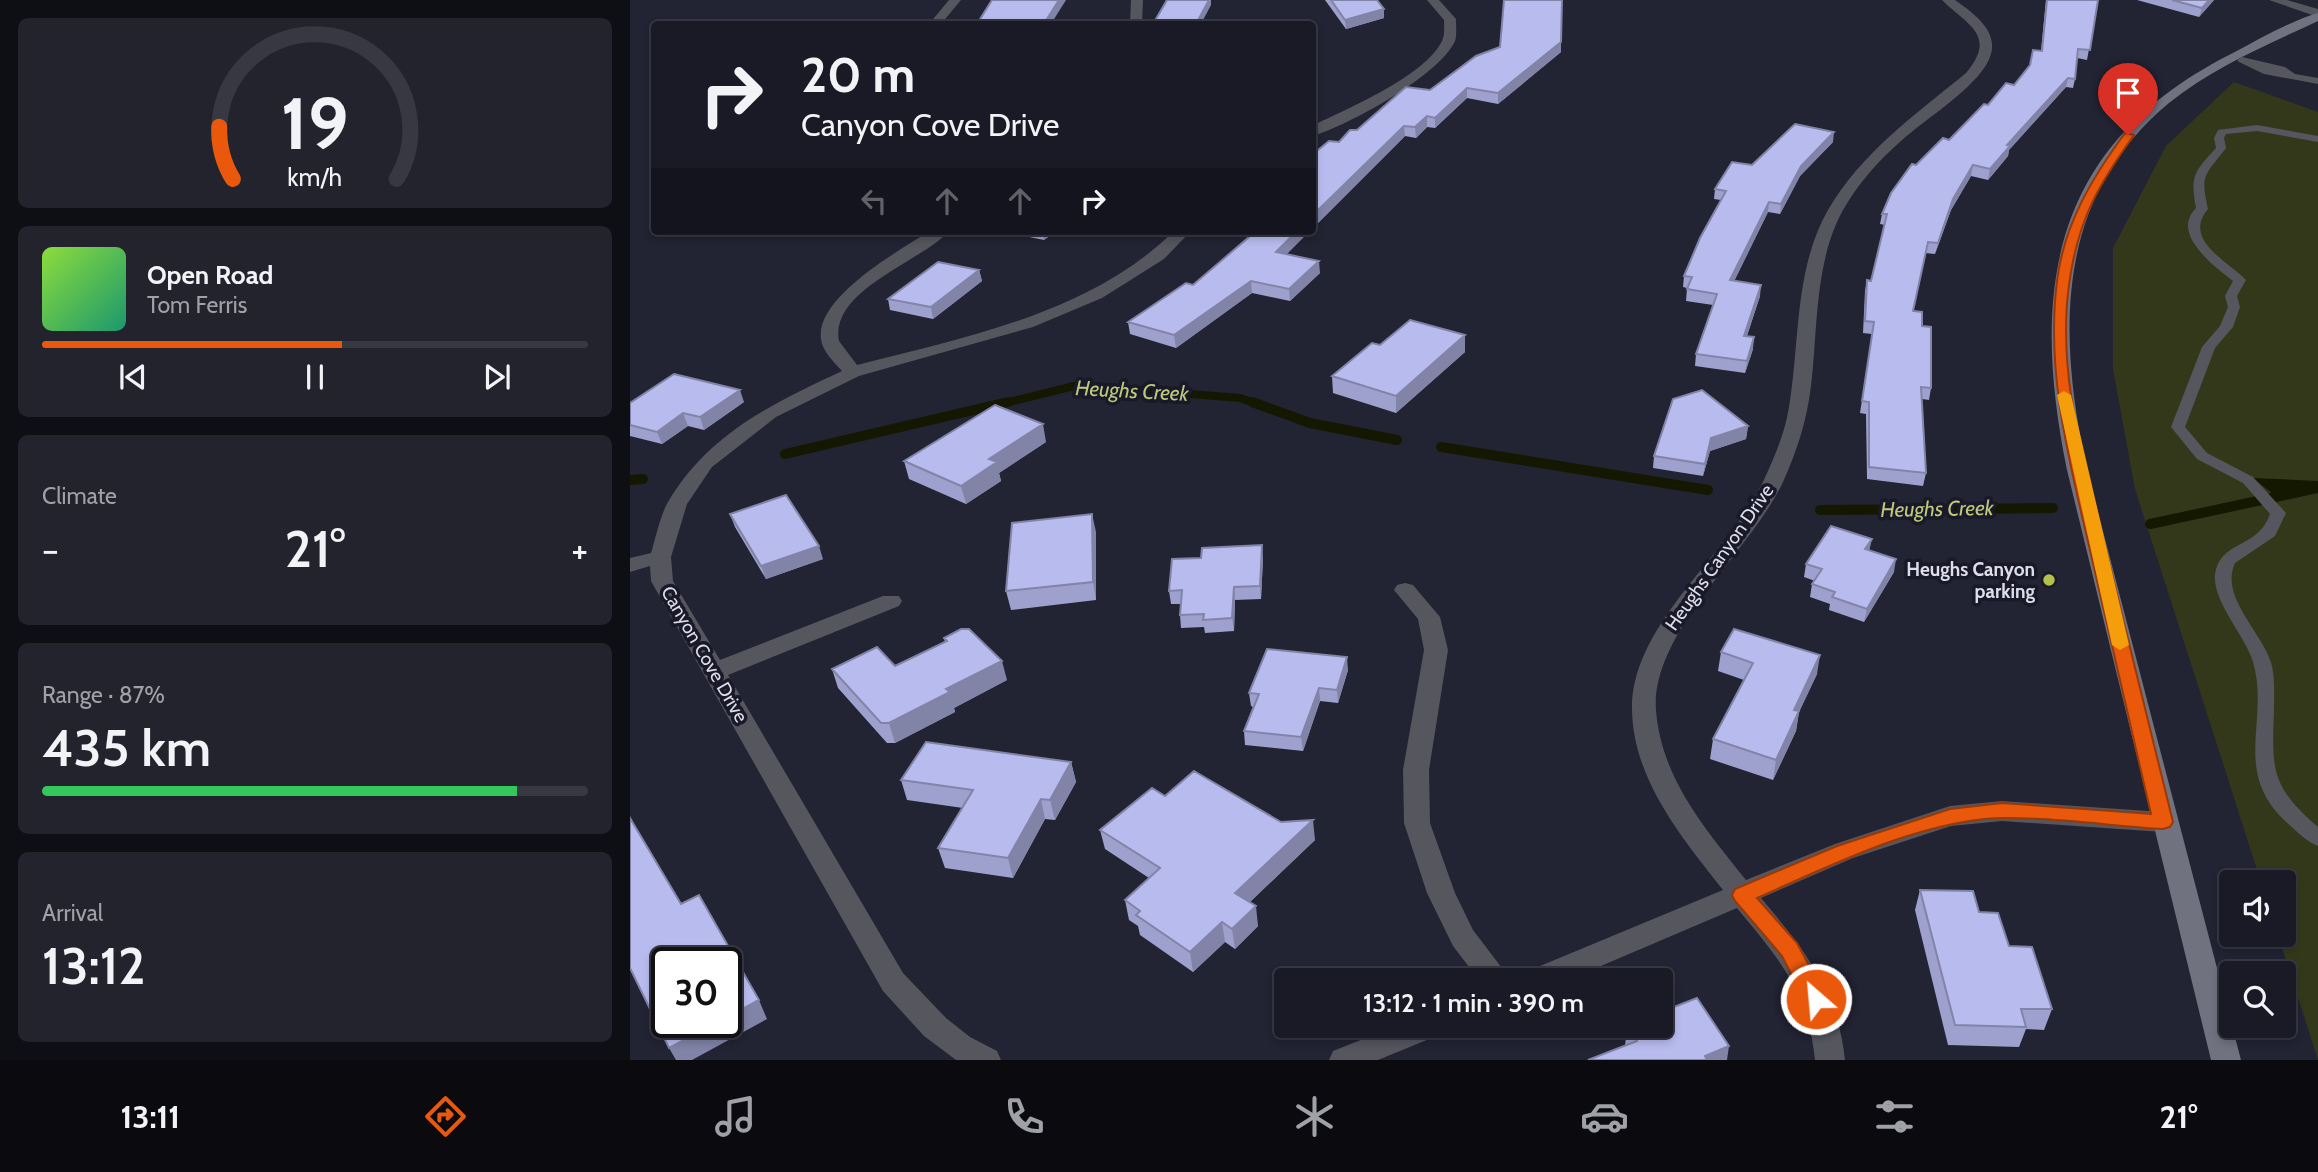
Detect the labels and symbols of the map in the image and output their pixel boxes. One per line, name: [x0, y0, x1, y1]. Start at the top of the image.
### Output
pin: [2098, 63, 2158, 135]
water label: Heughs Creek: [1075, 375, 1190, 406]
street label: Heughs Canyon Drive: [1660, 479, 1779, 635]
water label: Heughs Creek: [1880, 495, 1995, 522]
place label: Heughs Canyon parking: [1906, 558, 2035, 603]
marker: Heughs Canyon parking: [2041, 572, 2057, 588]
street label: Canyon Cove Drive: [656, 582, 753, 727]
speed limit sign: 30: [651, 947, 742, 1038]
position arrow: [1779, 962, 1853, 1036]

